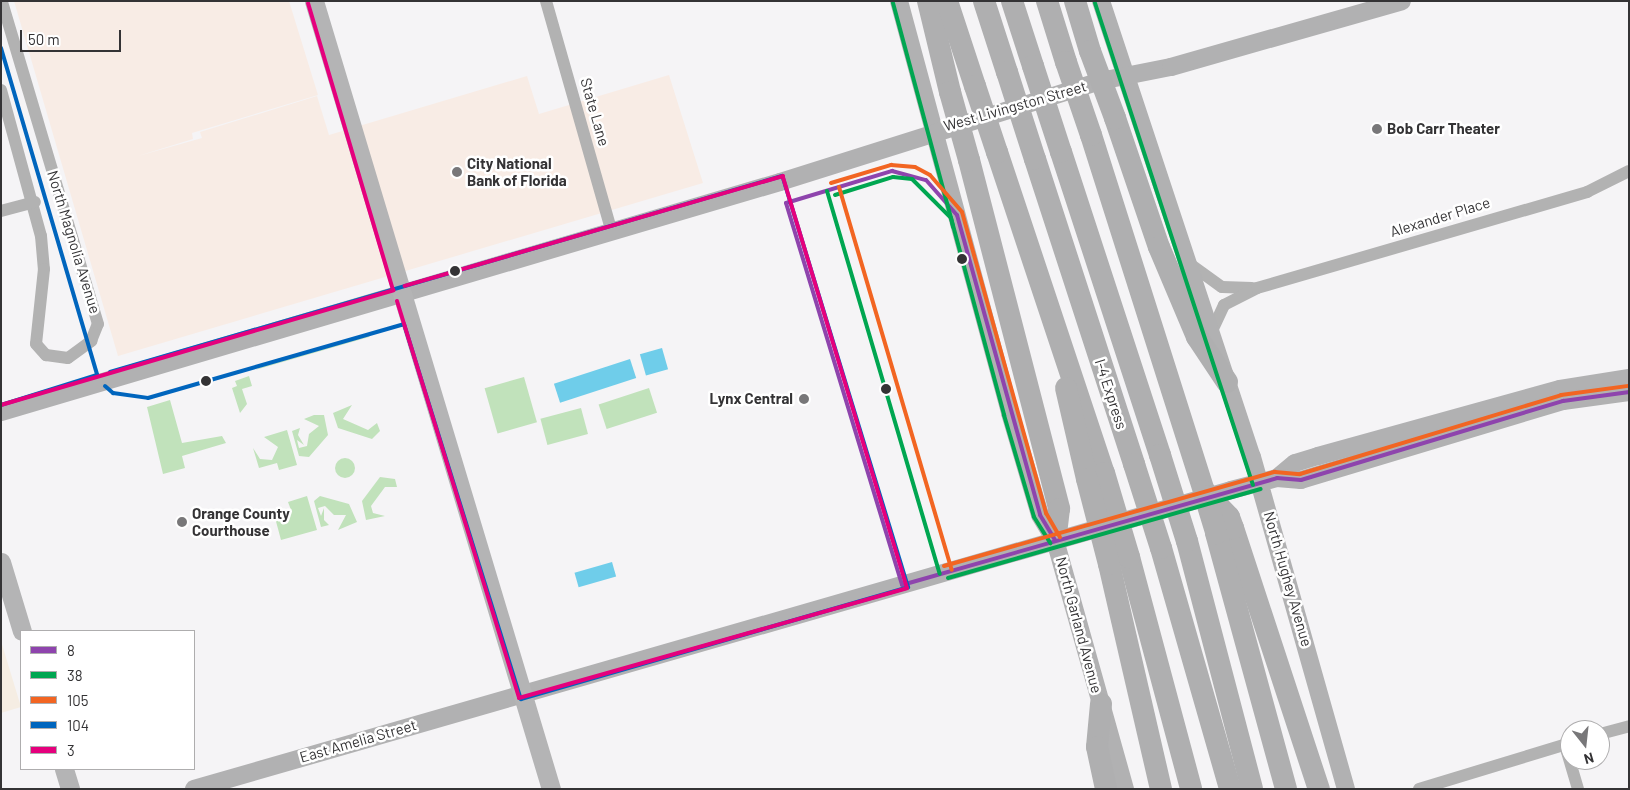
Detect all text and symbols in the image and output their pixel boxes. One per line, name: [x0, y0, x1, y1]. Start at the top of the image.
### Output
scale bar: [22, 20, 124, 52]
text: 50 m: [28, 30, 60, 48]
street label: State Lane: [577, 76, 613, 148]
street label: West Livingston Street: [941, 77, 1089, 135]
place label: Bob Carr Theater: [1387, 120, 1500, 138]
marker: Bob Carr Theater: [1371, 123, 1383, 135]
place label: City National Bank of Florida: [467, 154, 567, 189]
marker: City National Bank of Florida: [451, 166, 463, 178]
street label: North Magnolia Avenue: [44, 168, 104, 316]
street label: Alexander Place: [1388, 193, 1492, 241]
unlabelled marker: [957, 254, 967, 264]
unlabelled marker: [450, 266, 460, 276]
street label: I-4 Express: [1091, 356, 1131, 432]
unlabelled marker: [201, 376, 211, 386]
unlabelled marker: [881, 384, 891, 394]
place label: Lynx Central: [710, 390, 793, 408]
marker: Lynx Central: [797, 392, 811, 406]
place label: Orange County Courthouse: [192, 504, 290, 539]
street label: North Hughey Avenue: [1260, 509, 1316, 649]
marker: Orange County Courthouse: [176, 516, 188, 528]
street label: North Garland Avenue: [1052, 555, 1106, 695]
legend: [20, 630, 195, 770]
text: 8: [67, 641, 75, 659]
text: 38: [67, 666, 83, 684]
text: 105: [67, 691, 88, 709]
text: 104: [67, 716, 89, 734]
street label: East Amelia Street: [298, 716, 418, 766]
north arrow: [1560, 720, 1610, 770]
text: 3: [67, 741, 75, 759]
text: N: [1582, 749, 1596, 768]

